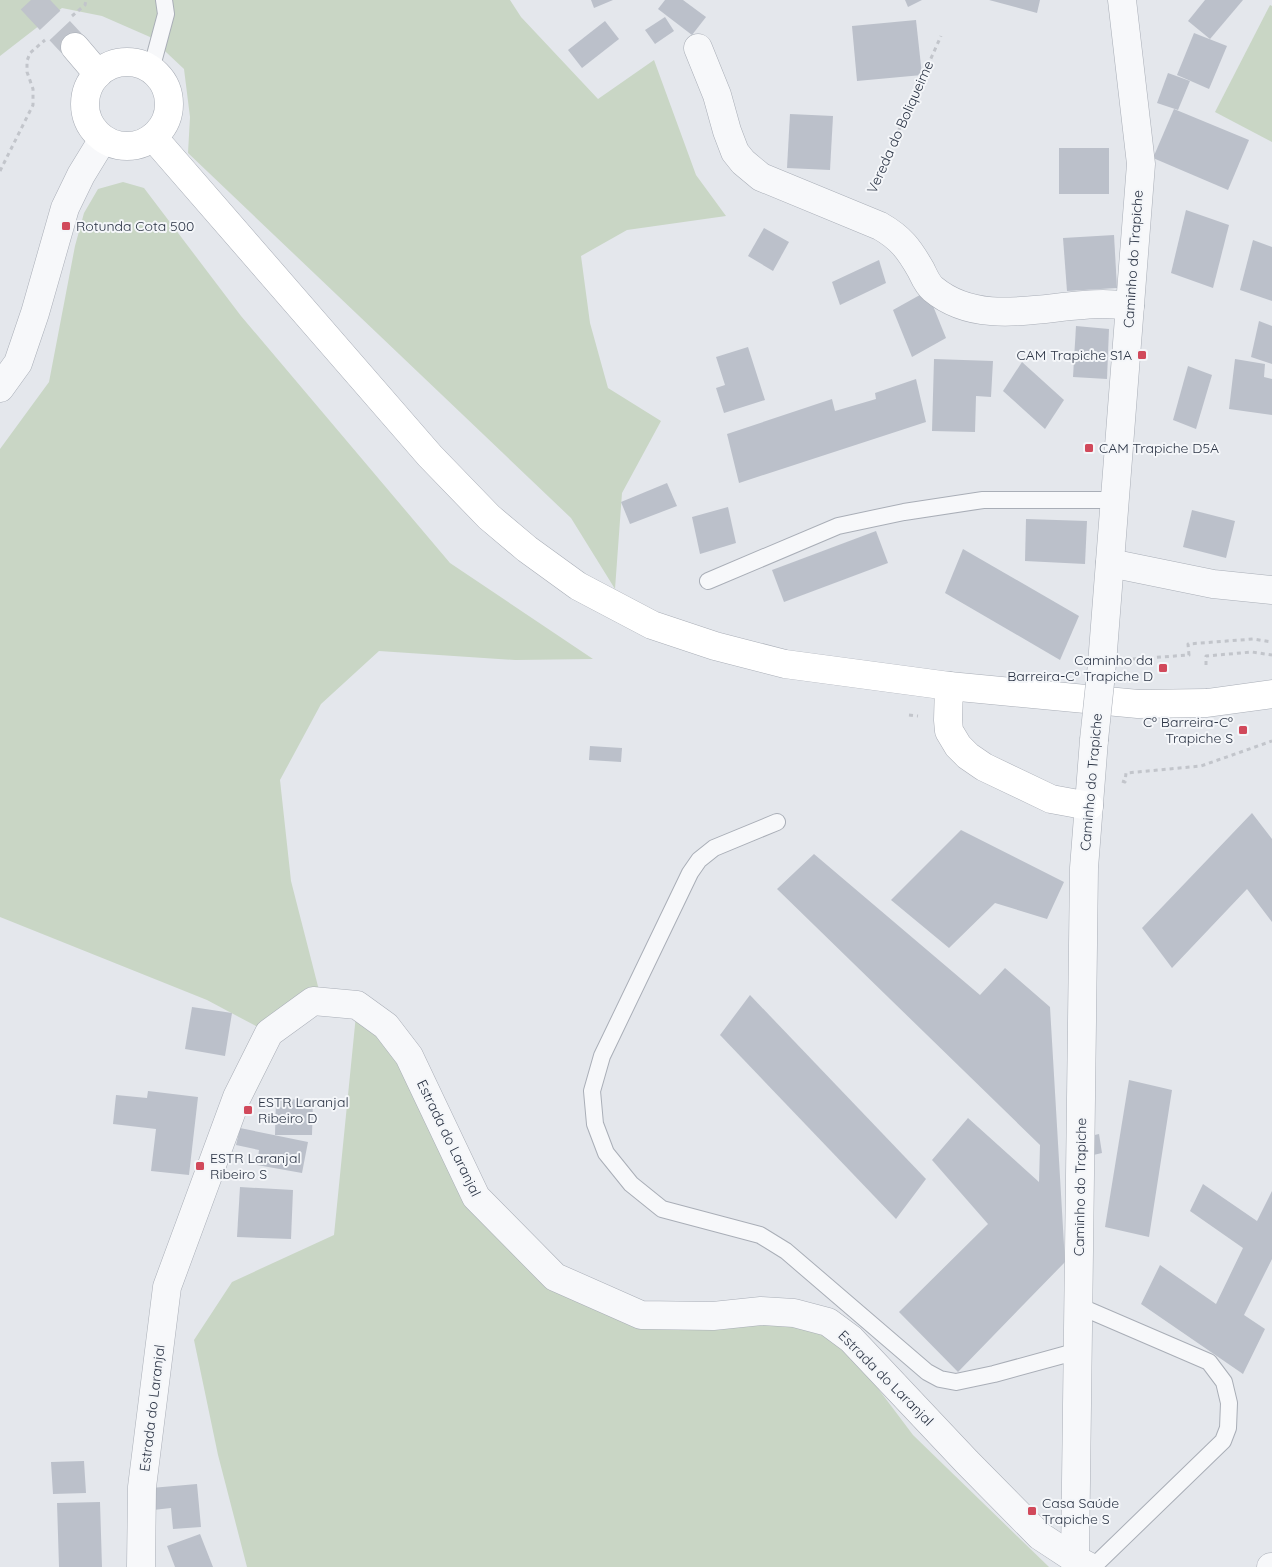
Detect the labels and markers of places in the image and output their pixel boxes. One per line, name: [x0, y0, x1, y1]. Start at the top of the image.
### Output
place label: Rotunda Cota 500: [76, 217, 194, 235]
marker: Rotunda Cota 500: [60, 220, 72, 232]
place label: CAM Trapiche S1A: [1017, 346, 1132, 364]
marker: CAM Trapiche S1A: [1136, 349, 1148, 361]
place label: CAM Trapiche D5A: [1099, 439, 1219, 457]
marker: CAM Trapiche D5A: [1083, 442, 1095, 454]
place label: Caminho da Barreira-Cº Trapiche D: [1007, 651, 1153, 685]
marker: Caminho da Barreira-Cº Trapiche D: [1157, 662, 1169, 674]
place label: Cº Barreira-Cº Trapiche S: [1143, 713, 1233, 747]
marker: Cº Barreira-Cº Trapiche S: [1237, 724, 1249, 736]
place label: ESTR Laranjal Ribeiro D: [258, 1093, 349, 1127]
marker: ESTR Laranjal Ribeiro D: [242, 1104, 254, 1116]
place label: ESTR Laranjal Ribeiro S: [210, 1149, 301, 1183]
marker: ESTR Laranjal Ribeiro S: [194, 1160, 206, 1172]
place label: Casa Saúde Trapiche S: [1042, 1494, 1119, 1528]
marker: Casa Saúde Trapiche S: [1026, 1505, 1038, 1517]

